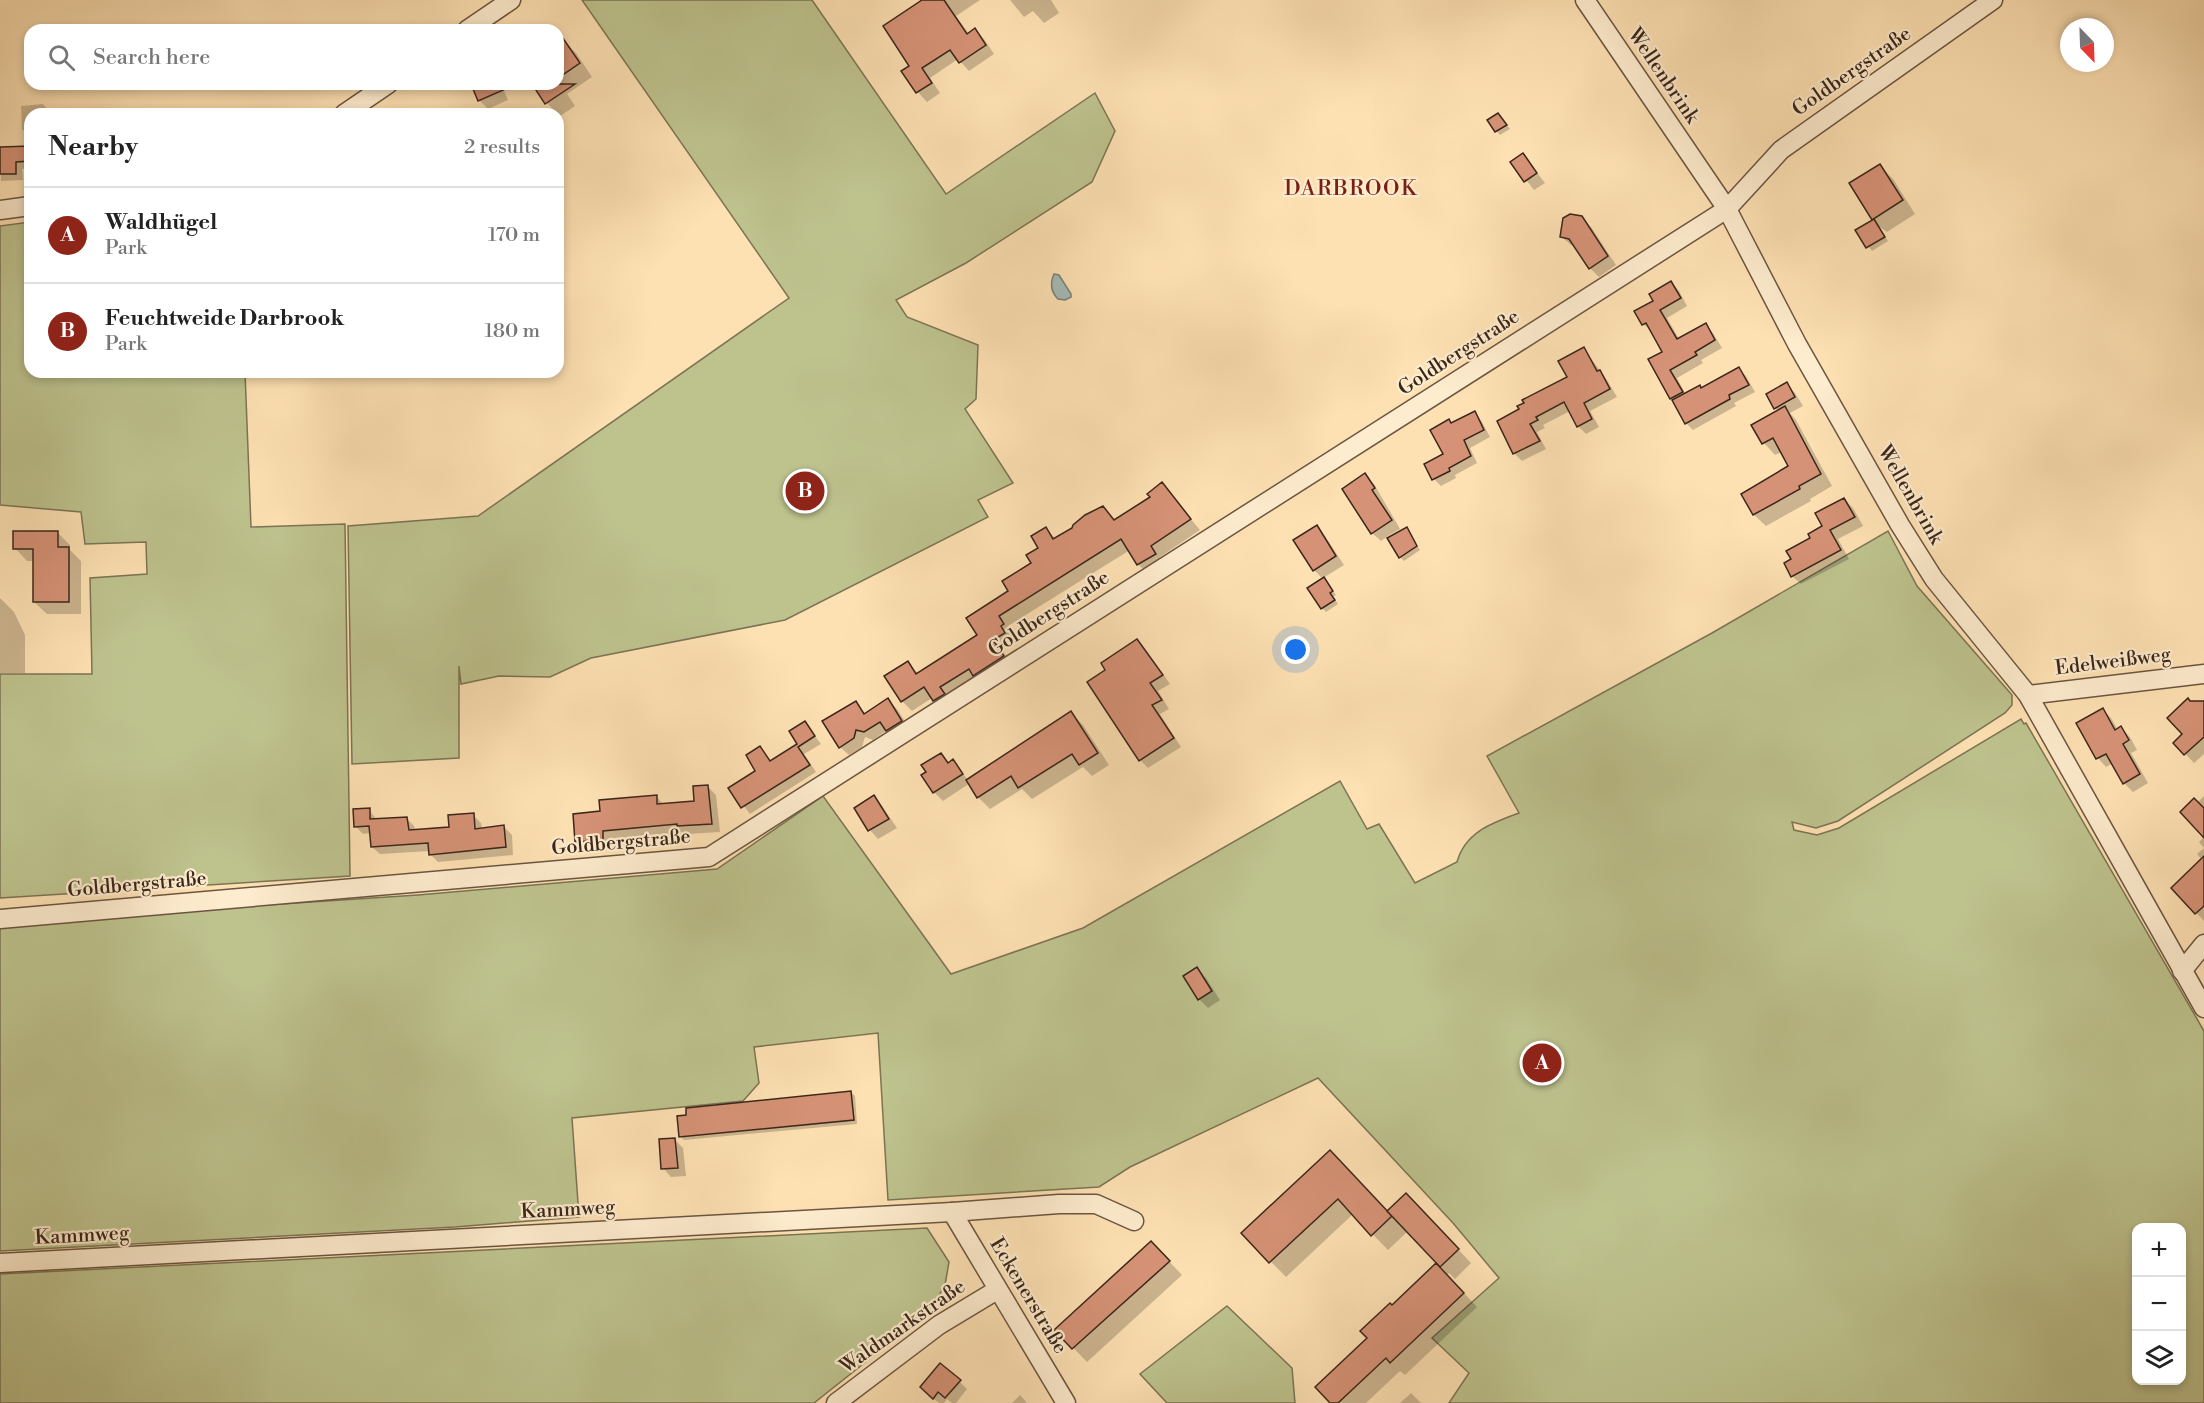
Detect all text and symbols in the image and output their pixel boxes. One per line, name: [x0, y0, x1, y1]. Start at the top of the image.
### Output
north arrow: [2060, 18, 2114, 72]
street label: Wellenbrink: [1621, 22, 1705, 130]
street label: Goldbergstraße: [1788, 22, 1916, 122]
search box: [24, 24, 564, 90]
icon: search: [45, 41, 78, 74]
text: Search here: [93, 44, 210, 71]
text: Nearby: [48, 131, 138, 163]
text: 2 results: [464, 135, 540, 160]
district label: DARBROOK: [1284, 176, 1418, 202]
text: Waldhügel: [105, 209, 217, 236]
text: A: [60, 223, 75, 248]
text: 170 m: [488, 223, 540, 248]
text: Park: [105, 236, 147, 261]
street label: Goldbergstraße: [1394, 304, 1524, 402]
text: Feuchtweide Darbrook: [105, 305, 344, 332]
text: B: [60, 319, 75, 344]
text: 180 m: [485, 319, 540, 344]
text: Park: [105, 332, 147, 357]
street label: Wellenbrink: [1871, 440, 1949, 550]
pin: B: [786, 468, 824, 514]
street label: Goldbergstraße: [984, 565, 1114, 663]
your location: [1281, 635, 1310, 664]
street label: Edelweißweg: [2053, 642, 2173, 682]
street label: Goldbergstraße: [550, 824, 692, 862]
street label: Goldbergstraße: [66, 866, 208, 904]
pin: A: [1522, 1040, 1562, 1086]
street label: Kammweg: [520, 1195, 617, 1225]
street label: Kammweg: [34, 1221, 131, 1251]
map controls: [2132, 1223, 2186, 1385]
button: +: [2132, 1223, 2186, 1277]
street label: Eckenerstraße: [984, 1233, 1072, 1359]
street label: Waldmarkstraße: [835, 1274, 971, 1380]
button: −: [2132, 1277, 2186, 1331]
button: layers: [2132, 1331, 2186, 1385]

